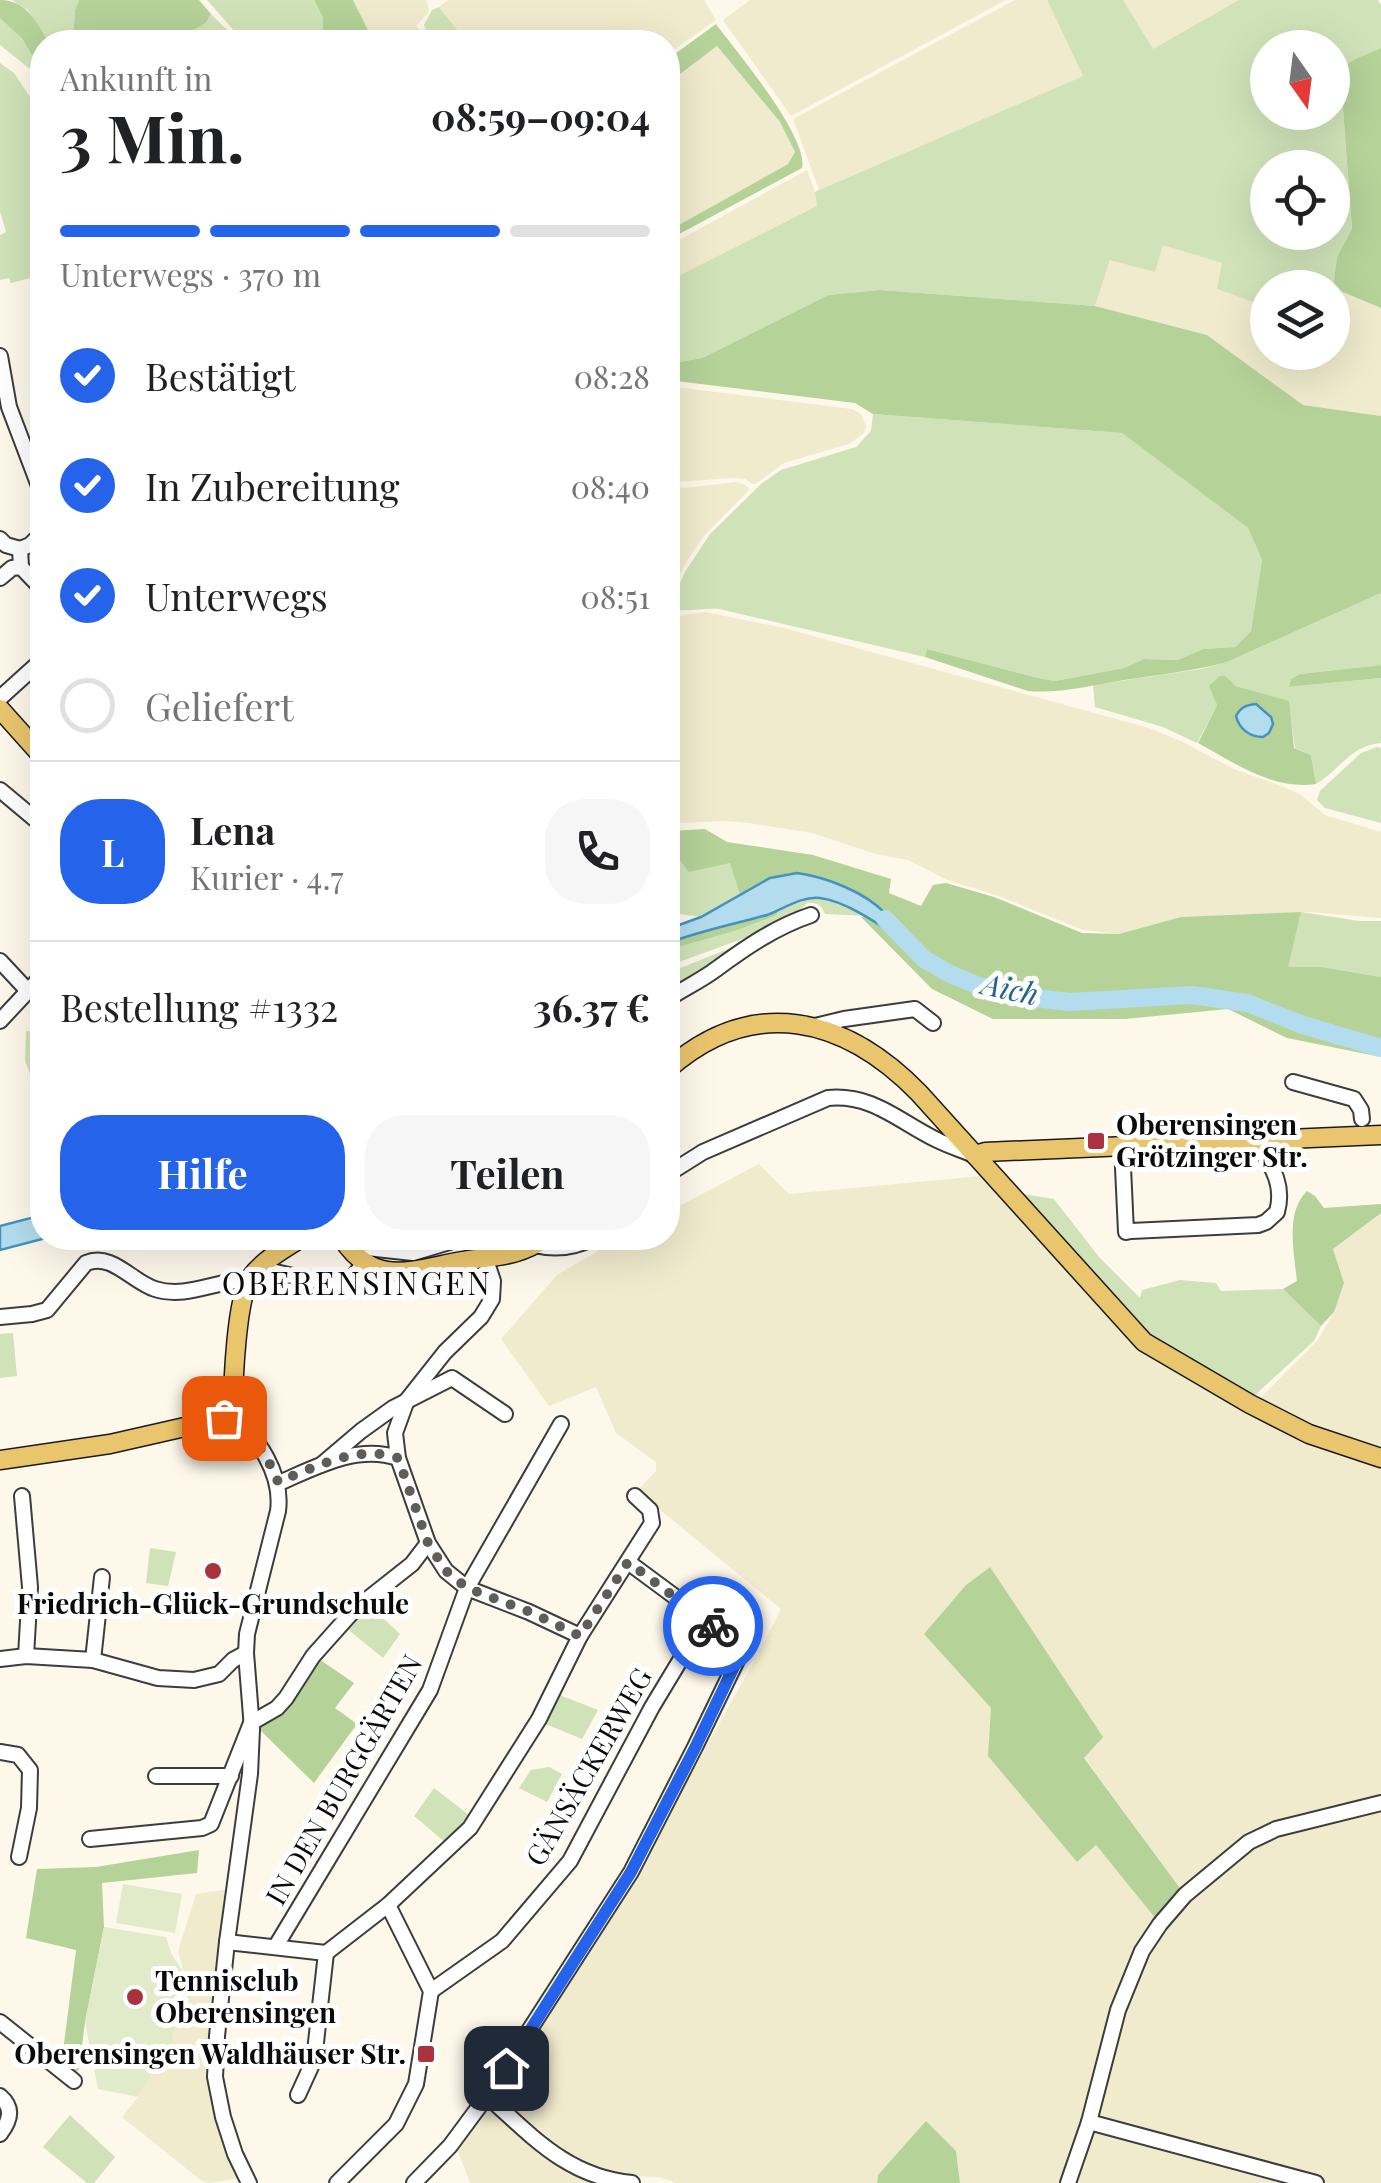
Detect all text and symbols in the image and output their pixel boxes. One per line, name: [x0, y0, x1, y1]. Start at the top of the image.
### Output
north arrow: [1250, 30, 1350, 130]
map controls: [1250, 30, 1350, 370]
text: Ankunft in: [60, 56, 212, 99]
text: 08:59–09:04: [431, 90, 650, 141]
text: 3 Min.: [60, 93, 245, 179]
button: locate: [1250, 150, 1350, 250]
text: Unterwegs · 370 m: [60, 252, 321, 295]
button: layers: [1250, 270, 1350, 370]
icon: check: [60, 348, 115, 403]
text: Bestätigt: [145, 350, 295, 401]
text: 08:28: [574, 354, 650, 397]
icon: check: [60, 458, 115, 513]
text: In Zubereitung: [145, 460, 399, 511]
text: 08:40: [571, 464, 650, 507]
icon: check: [60, 568, 115, 623]
text: Unterwegs: [145, 570, 328, 621]
text: 08:51: [581, 574, 650, 617]
text: Geliefert: [145, 680, 294, 731]
button: phone: [545, 799, 650, 904]
text: Lena: [190, 804, 275, 855]
text: L: [101, 826, 124, 877]
text: Kurier · 4.7: [190, 855, 343, 898]
water label: Aich: [975, 962, 1042, 1014]
text: Bestellung #1332: [60, 981, 338, 1032]
text: 36.37 €: [533, 981, 650, 1032]
place label: Oberensingen Grötzinger Str.: [1116, 1105, 1308, 1174]
button: Hilfe: [60, 1115, 345, 1230]
button: Teilen: [365, 1115, 650, 1230]
marker: Oberensingen Grötzinger Str.: [1085, 1130, 1107, 1152]
district label: OBERENSINGEN: [222, 1260, 492, 1303]
pin: [182, 1376, 267, 1461]
icon: bag: [197, 1391, 252, 1446]
marker: Friedrich-Glück-Grundschule: [202, 1560, 224, 1582]
courier: [663, 1576, 763, 1676]
place label: Friedrich-Glück-Grundschule: [17, 1584, 409, 1621]
icon: bike: [686, 1599, 741, 1654]
street label: IN DEN BURGGÄRTEN: [256, 1647, 430, 1911]
street label: GÄNSÄCKERWEG: [516, 1661, 659, 1872]
place label: Tennisclub Oberensingen: [155, 1961, 336, 2030]
marker: Tennisclub Oberensingen: [124, 1986, 146, 2008]
pin: [464, 2026, 549, 2111]
place label: Oberensingen Waldhäuser Str.: [14, 2034, 406, 2071]
icon: home: [479, 2041, 534, 2096]
marker: Oberensingen Waldhäuser Str.: [415, 2043, 437, 2065]

